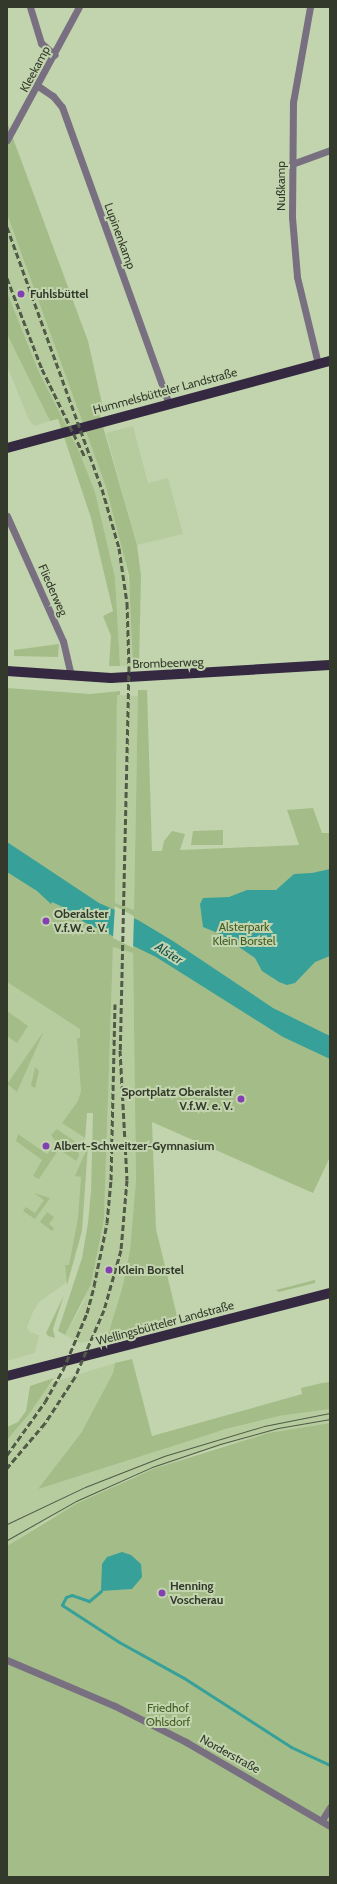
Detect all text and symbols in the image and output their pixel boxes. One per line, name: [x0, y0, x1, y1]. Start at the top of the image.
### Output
street label: Kleekamp: [17, 43, 53, 95]
street label: Nußkamp: [274, 161, 288, 211]
street label: Lupinenkamp: [101, 201, 139, 271]
place label: Fuhlsbüttel: [30, 287, 88, 301]
marker: Fuhlsbüttel: [15, 288, 27, 300]
street label: Hummelsbütteler Landstraße: [91, 365, 239, 417]
street label: Fliederweg: [35, 562, 71, 618]
street label: Brombeerweg: [132, 655, 204, 671]
place label: Oberalster V.f.W. e. V.: [54, 907, 108, 935]
marker: Oberalster V.f.W. e. V.: [41, 916, 51, 926]
park label: Alsterpark Klein Borstel: [212, 920, 276, 948]
water label: Alster: [152, 939, 186, 967]
place label: Sportplatz Oberalster V.f.W. e. V.: [121, 1085, 233, 1113]
marker: Sportplatz Oberalster V.f.W. e. V.: [236, 1094, 246, 1104]
place label: Albert-Schweitzer-Gymnasium: [54, 1139, 214, 1153]
marker: Albert-Schweitzer-Gymnasium: [41, 1141, 51, 1151]
place label: Klein Borstel: [118, 1263, 184, 1277]
marker: Klein Borstel: [103, 1264, 115, 1276]
street label: Wellingsbütteler Landstraße: [95, 1298, 235, 1348]
place label: Henning Voscherau: [170, 1579, 223, 1607]
marker: Henning Voscherau: [157, 1588, 167, 1598]
park label: Friedhof Ohlsdorf: [146, 1701, 190, 1729]
street label: Norderstraße: [197, 1732, 263, 1776]

